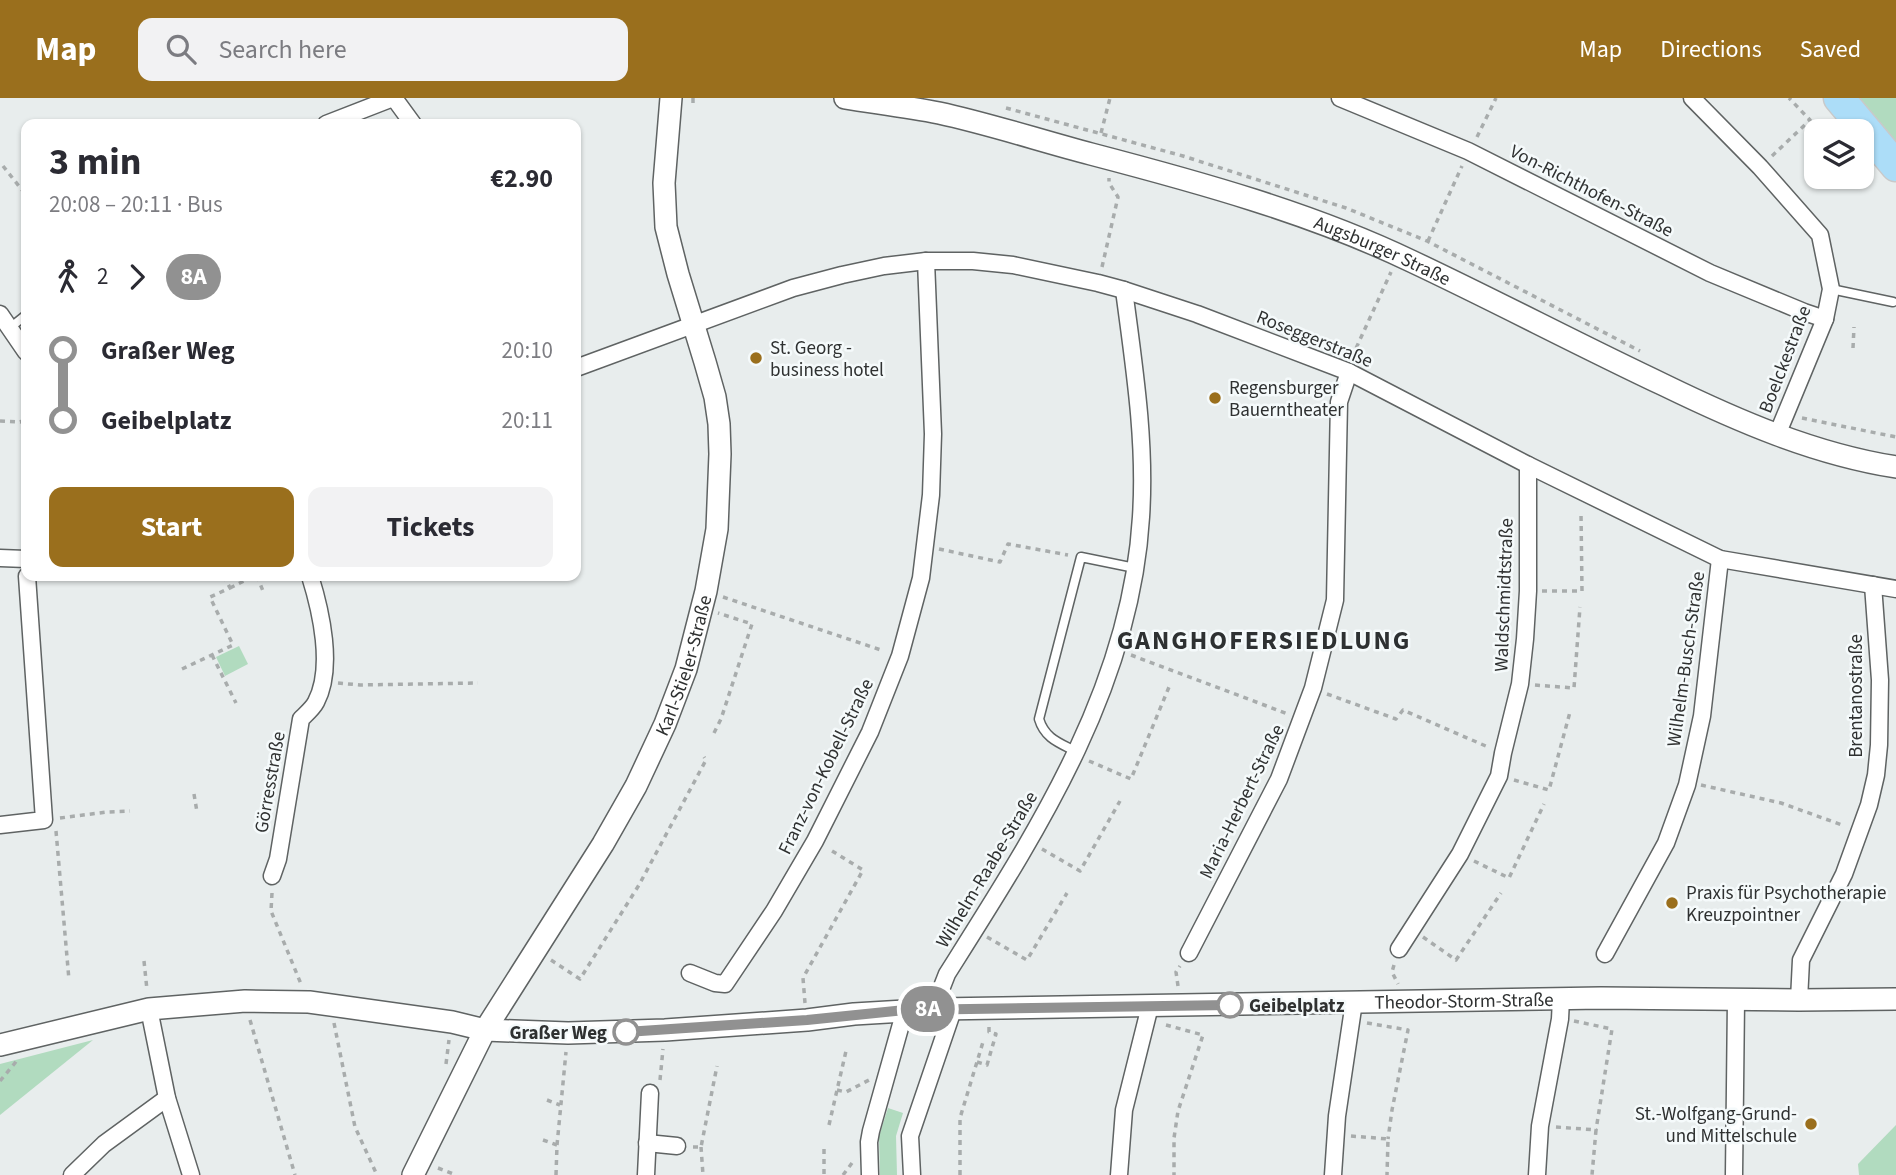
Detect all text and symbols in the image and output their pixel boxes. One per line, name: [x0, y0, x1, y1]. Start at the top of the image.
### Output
search box: [138, 18, 628, 81]
text: Map: [35, 26, 96, 73]
icon: search: [162, 30, 200, 68]
text: Search here: [218, 31, 347, 68]
text: Map: [1579, 32, 1622, 67]
text: Directions: [1660, 32, 1762, 67]
text: Saved: [1800, 32, 1861, 67]
map controls: [1804, 119, 1874, 189]
button: layers: [1804, 119, 1874, 189]
text: 3 min: [49, 135, 141, 189]
street label: Von-Richthofen-Straße: [1505, 138, 1678, 244]
text: €2.90: [490, 160, 553, 197]
text: 20:08 – 20:11 · Bus: [49, 188, 223, 221]
street label: Augsburger Straße: [1310, 210, 1455, 293]
icon: walk: [49, 258, 87, 296]
icon: forward: [118, 258, 156, 296]
text: 8A: [180, 259, 207, 294]
text: 2: [97, 260, 108, 293]
street label: Boelckestraße: [1753, 302, 1818, 417]
street label: Roseggerstraße: [1252, 304, 1377, 375]
text: Graßer Weg: [101, 332, 235, 369]
text: 20:10: [502, 334, 553, 367]
place label: St. Georg - business hotel: [770, 335, 884, 384]
marker: St. Georg - business hotel: [748, 350, 764, 366]
place label: Regensburger Bauerntheater: [1229, 375, 1344, 424]
marker: Regensburger Bauerntheater: [1207, 390, 1223, 406]
text: Geibelplatz: [101, 402, 232, 439]
text: 20:11: [502, 404, 553, 437]
button: Start: [49, 487, 294, 567]
button: Tickets: [308, 487, 553, 567]
street label: Waldschmidtstraße: [1488, 518, 1521, 672]
street label: Wilhelm-Busch-Straße: [1661, 570, 1712, 749]
street label: Karl-Stieler-Straße: [649, 593, 719, 741]
district label: GANGHOFERSIEDLUNG: [1117, 622, 1411, 659]
street label: Brentanostraße: [1843, 634, 1870, 758]
street label: Franz-von-Kobell-Straße: [772, 674, 881, 859]
street label: Maria-Herbert-Straße: [1193, 720, 1291, 883]
street label: Görresstraße: [248, 729, 293, 835]
street label: Wilhelm-Raabe-Straße: [930, 786, 1045, 953]
place label: Praxis für Psychotherapie Kreuzpointner: [1686, 880, 1887, 929]
marker: Praxis für Psychotherapie Kreuzpointner: [1664, 895, 1680, 911]
line badge: 8A: [897, 986, 960, 1032]
street label: Theodor-Storm-Straße: [1374, 987, 1554, 1017]
text: 8A: [915, 991, 941, 1026]
marker: Geibelplatz: [1217, 992, 1243, 1018]
place label: Geibelplatz: [1249, 993, 1345, 1020]
marker: Graßer Weg: [613, 1019, 639, 1045]
place label: Graßer Weg: [509, 1020, 607, 1047]
place label: St.-Wolfgang-Grund- und Mittelschule: [1635, 1101, 1797, 1150]
marker: St.-Wolfgang-Grund- und Mittelschule: [1803, 1116, 1819, 1132]

